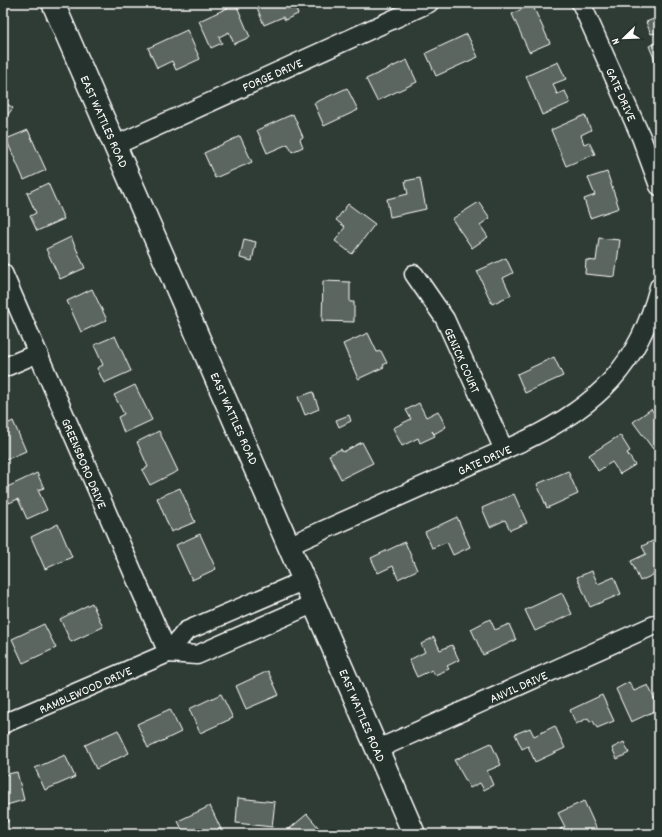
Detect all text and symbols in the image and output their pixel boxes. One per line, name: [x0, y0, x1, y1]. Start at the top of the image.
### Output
north arrow: [604, 18, 644, 58]
text: N: [608, 35, 625, 47]
street label: FORGE DRIVE: [240, 54, 306, 98]
street label: GATE DRIVE: [599, 65, 640, 125]
street label: EAST WATTLES ROAD: [74, 73, 132, 172]
street label: GENICK COURT: [438, 325, 484, 397]
street label: EAST WATTLES ROAD: [204, 370, 262, 469]
street label: GREENSBORO DRIVE: [55, 416, 110, 512]
street label: GATE DRIVE: [455, 441, 515, 482]
street label: RAMBLEWOOD DRIVE: [37, 662, 136, 720]
street label: EAST WATTLES ROAD: [333, 667, 389, 766]
street label: ANVIL DRIVE: [487, 667, 551, 709]

